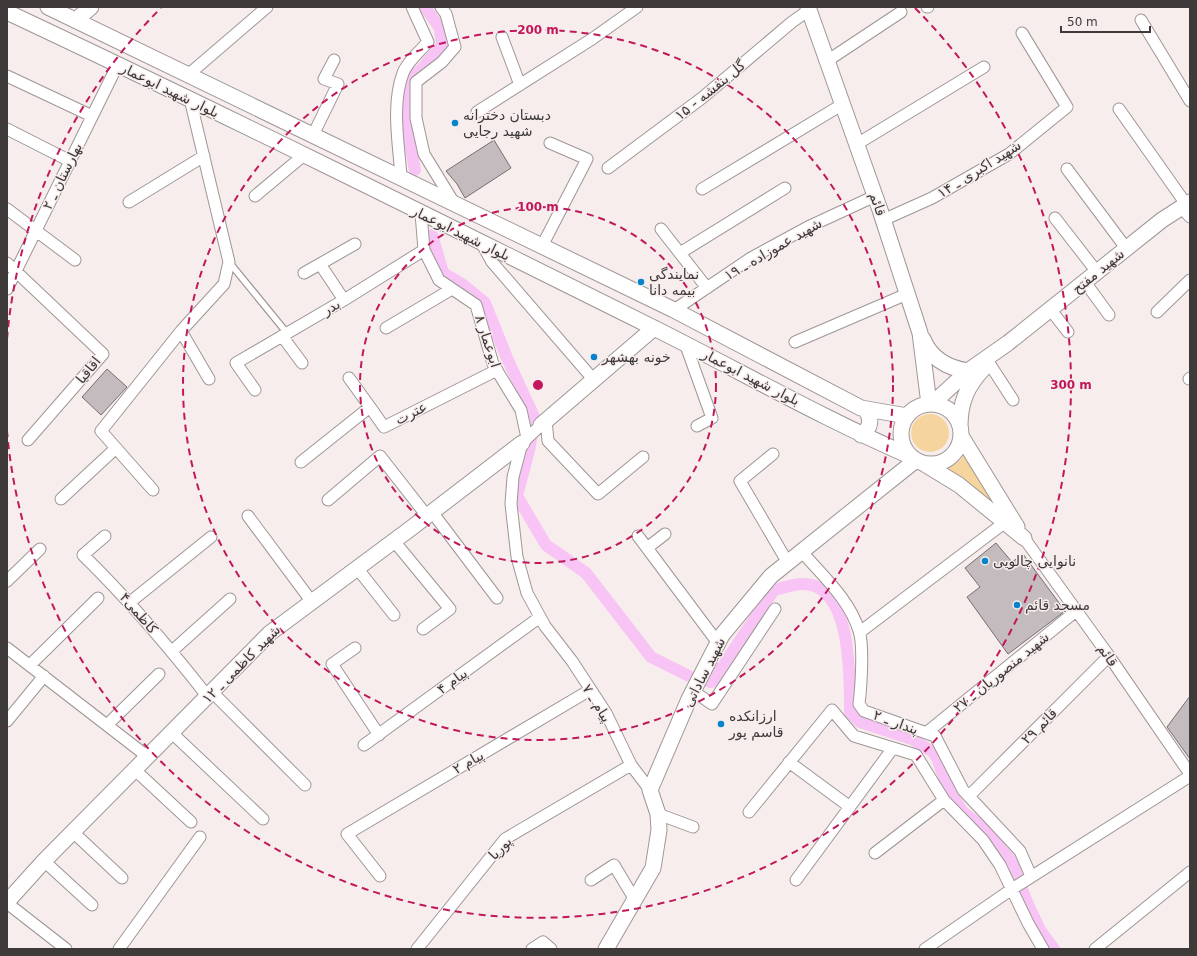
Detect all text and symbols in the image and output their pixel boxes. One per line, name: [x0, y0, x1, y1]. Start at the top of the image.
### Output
scale bar: [1061, 8, 1150, 34]
text: 50 m: [1067, 15, 1098, 29]
text: 200 m: [517, 23, 559, 37]
street label: گل بنفشه - ۱۵: [672, 57, 749, 123]
street label: بلوار شهید ابوعمار: [117, 59, 222, 122]
place label: دبستان دخترانه شهید رجایی: [463, 107, 551, 140]
marker: دبستان دخترانه شهید رجایی: [450, 118, 460, 128]
street label: شهید اکبری ـ ۱۴: [934, 137, 1024, 202]
street label: بهارستان ـ ۲: [39, 140, 86, 212]
street label: قائم: [866, 190, 889, 218]
text: 100 m: [517, 200, 559, 214]
street label: بلوار شهید ابوعمار: [408, 202, 513, 265]
street label: شهید عموزاده ـ ۱۹: [721, 215, 825, 284]
street label: شهید مفتح: [1069, 245, 1128, 298]
place label: نمایندگی بیمه دانا: [649, 266, 699, 298]
marker: نمایندگی بیمه دانا: [636, 277, 646, 287]
street label: بدر: [318, 296, 343, 320]
street label: ابوعمار ۸: [471, 313, 504, 370]
street label: بلوار شهید ابوعمار: [698, 345, 803, 409]
place label: خونه بهشهر: [601, 349, 671, 366]
marker: خونه بهشهر: [589, 352, 599, 362]
street label: اقاقیا: [72, 353, 104, 387]
centre of rings: [531, 378, 545, 392]
text: 300 m: [1050, 378, 1092, 392]
street label: عترت: [392, 398, 430, 429]
place label: نانوایی چالویی: [993, 553, 1076, 570]
marker: نانوایی چالویی: [980, 556, 990, 566]
street label: کاظمی۴: [117, 589, 161, 637]
place label: مسجد قائم: [1025, 597, 1090, 614]
marker: مسجد قائم: [1012, 600, 1022, 610]
street label: شهید کاظمی ـ ۱۲: [199, 622, 284, 707]
street label: شهید منصوریان ـ ۲۷: [950, 628, 1053, 716]
street label: شهید ساداتی: [680, 635, 729, 710]
street label: قائم: [1094, 641, 1121, 670]
street label: پیام ۴: [434, 665, 471, 698]
street label: پیام ـ ۷: [578, 681, 615, 725]
street label: قائم ۲۹: [1018, 705, 1061, 748]
street label: پندار ـ ۲: [871, 707, 921, 738]
place label: ارزانکده قاسم پور: [728, 708, 783, 741]
marker: ارزانکده قاسم پور: [716, 719, 726, 729]
street label: پیام ۲: [450, 747, 487, 778]
street label: پوریا: [485, 833, 516, 864]

